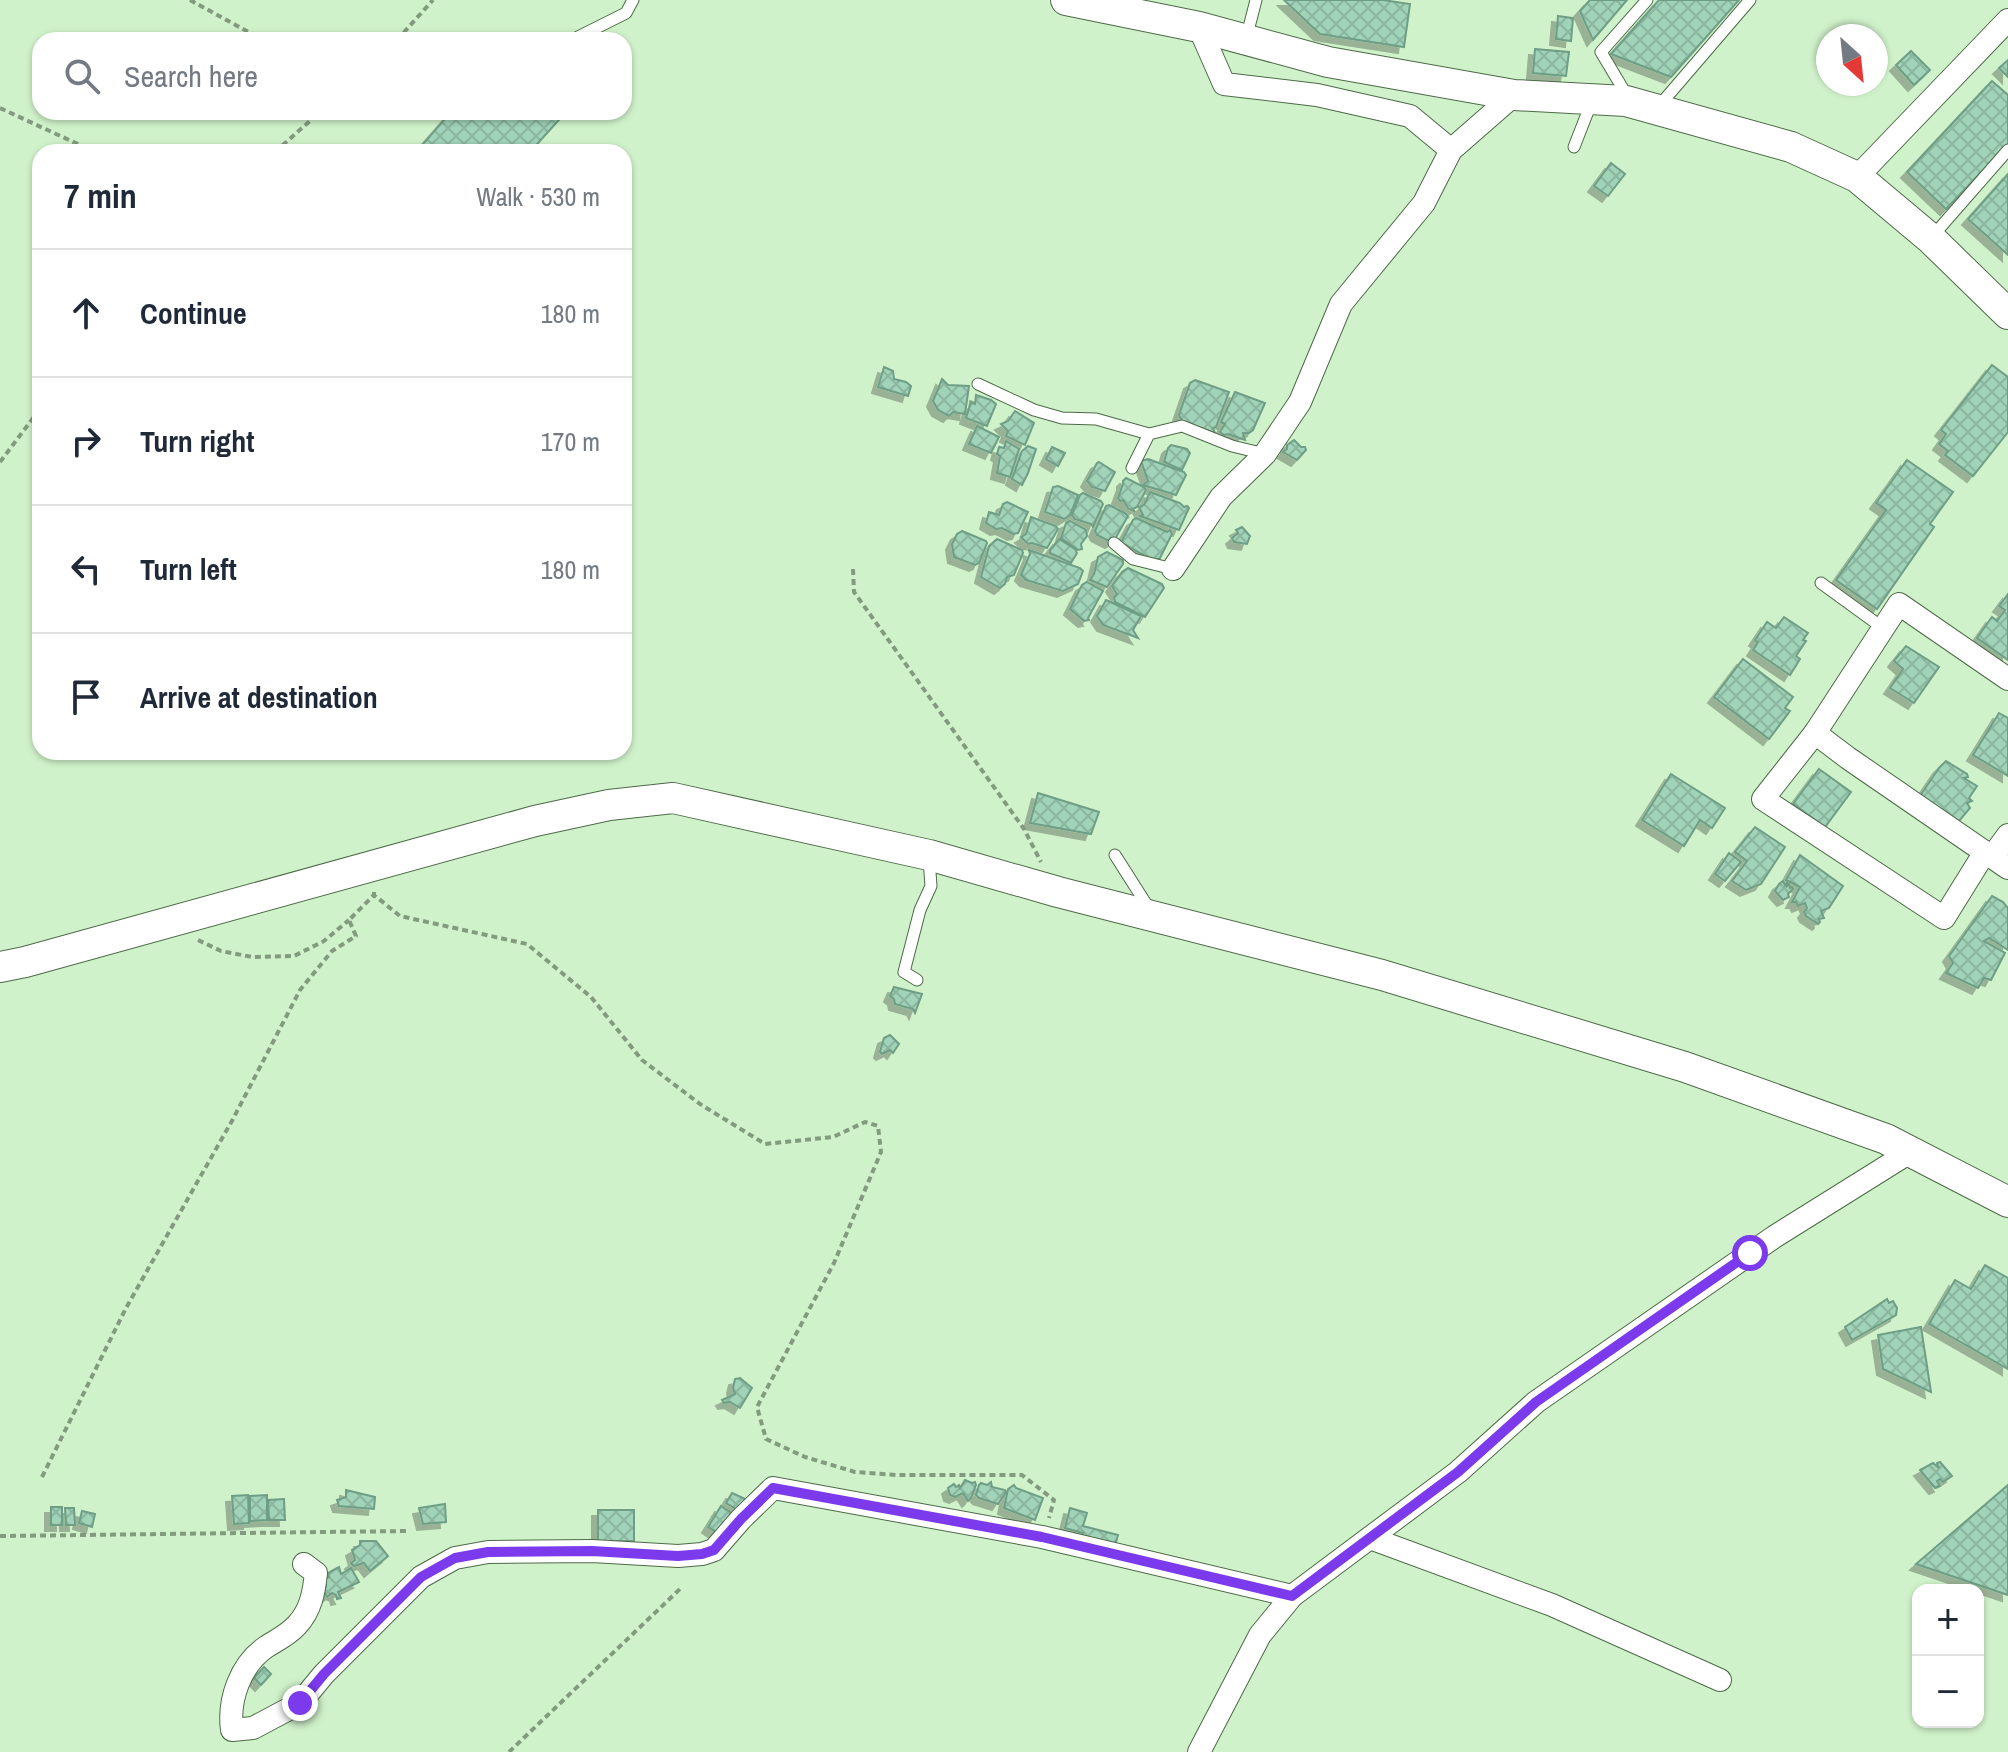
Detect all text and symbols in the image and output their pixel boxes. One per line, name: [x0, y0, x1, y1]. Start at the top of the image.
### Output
north arrow: [1816, 24, 1888, 96]
search box: [32, 32, 632, 120]
icon: search: [60, 54, 104, 98]
text: Search here: [124, 56, 258, 96]
text: 7 min: [64, 173, 137, 219]
text: Walk · 530 m: [476, 179, 600, 214]
icon: ahead: [64, 291, 108, 335]
text: Continue: [140, 293, 247, 333]
text: 180 m: [541, 296, 600, 331]
icon: right: [64, 419, 108, 463]
text: Turn right: [140, 421, 254, 461]
text: 170 m: [541, 424, 600, 459]
icon: left: [64, 547, 108, 591]
text: Turn left: [140, 549, 237, 589]
text: 180 m: [541, 552, 600, 587]
icon: arrive: [64, 675, 108, 719]
text: Arrive at destination: [140, 677, 378, 717]
route start: [1732, 1235, 1768, 1271]
map controls: [1912, 1584, 1984, 1728]
button: +: [1912, 1584, 1984, 1656]
button: −: [1912, 1656, 1984, 1728]
route end: [282, 1685, 318, 1721]

